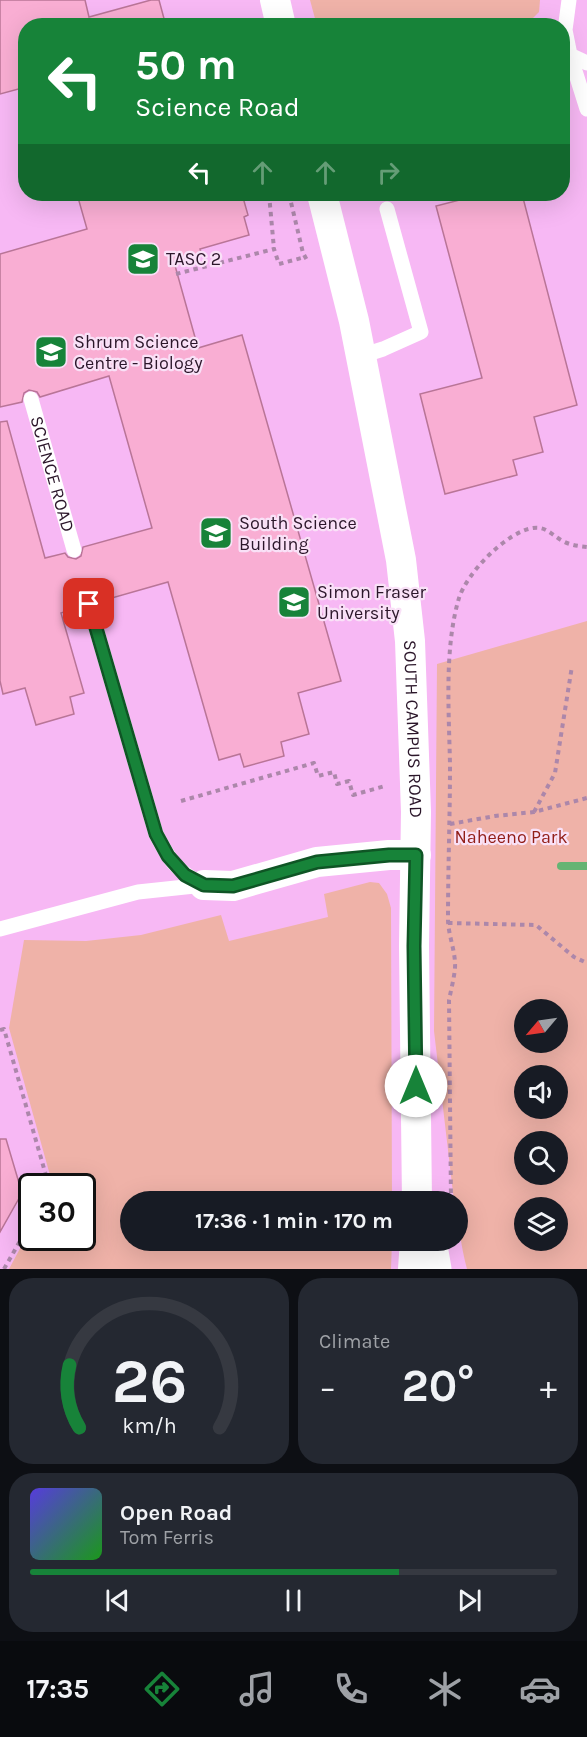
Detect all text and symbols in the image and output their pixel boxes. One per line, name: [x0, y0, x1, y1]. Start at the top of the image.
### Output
text: 50 m: [135, 40, 237, 90]
icon: left: [36, 42, 114, 120]
text: Science Road: [135, 91, 300, 123]
icon: left: [183, 156, 216, 189]
icon: ahead: [246, 156, 279, 189]
icon: ahead: [309, 156, 342, 189]
icon: right: [372, 156, 405, 189]
school or university icon: TASC 2: [125, 241, 161, 277]
place label: TASC 2: [166, 248, 221, 270]
place label: Shrum Science Centre - Biology: [74, 331, 203, 374]
school or university icon: Shrum Science Centre - Biology: [33, 334, 69, 370]
street label: SCIENCE ROAD: [25, 413, 79, 535]
place label: South Science Building: [239, 512, 357, 555]
school or university icon: South Science Building: [198, 515, 234, 551]
pin: [63, 578, 114, 629]
place label: Simon Fraser University: [317, 581, 427, 624]
school or university icon: Simon Fraser University: [276, 584, 312, 620]
icon: arrive: [72, 587, 105, 620]
street label: SOUTH CAMPUS ROAD: [399, 640, 427, 818]
park label: Naheeno Park: [454, 826, 568, 848]
north arrow: [514, 999, 568, 1053]
map controls: [514, 999, 568, 1251]
position arrow: [384, 1054, 448, 1118]
button: sound: [514, 1065, 568, 1119]
button: search: [514, 1131, 568, 1185]
speed limit sign: 30: [18, 1173, 96, 1251]
button: layers: [514, 1197, 568, 1251]
text: 17:36 · 1 min · 170 m: [195, 1208, 393, 1234]
text: Climate: [319, 1330, 390, 1353]
text: 26: [111, 1345, 187, 1418]
text: 20°: [401, 1360, 475, 1412]
text: −: [319, 1368, 336, 1406]
text: +: [540, 1368, 557, 1406]
text: km/h: [122, 1413, 176, 1438]
text: Open Road: [120, 1500, 232, 1526]
text: Tom Ferris: [120, 1526, 214, 1549]
icon: previous: [101, 1584, 134, 1617]
icon: pause: [277, 1584, 310, 1617]
icon: next: [453, 1584, 486, 1617]
icon: directions: [141, 1668, 183, 1710]
icon: music: [236, 1668, 278, 1710]
icon: phone: [330, 1668, 372, 1710]
icon: climate: [424, 1668, 466, 1710]
icon: car: [519, 1668, 561, 1710]
text: 17:35: [26, 1673, 89, 1705]

